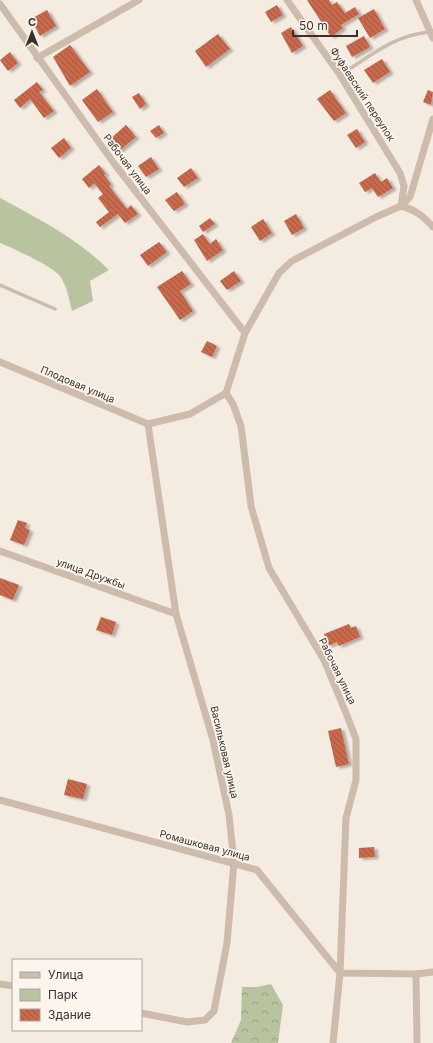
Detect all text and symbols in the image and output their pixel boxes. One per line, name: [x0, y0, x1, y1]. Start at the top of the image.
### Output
north arrow: [12, 12, 52, 52]
scale bar: [293, 12, 357, 38]
text: С: [28, 15, 36, 29]
text: 50 m: [299, 18, 328, 33]
street label: Фуфаевский переулок: [328, 45, 398, 144]
street label: Рабочая улица: [101, 132, 155, 196]
street label: Плодовая улица: [39, 363, 117, 405]
street label: улица Дружбы: [55, 555, 127, 591]
street label: Рабочая улица: [317, 636, 359, 706]
street label: Васильковая улица: [209, 705, 241, 799]
street label: Ромашковая улица: [158, 827, 252, 863]
legend: [12, 959, 142, 1031]
text: Улица: [48, 967, 83, 982]
text: Парк: [48, 987, 78, 1002]
text: Здание: [48, 1007, 91, 1022]

